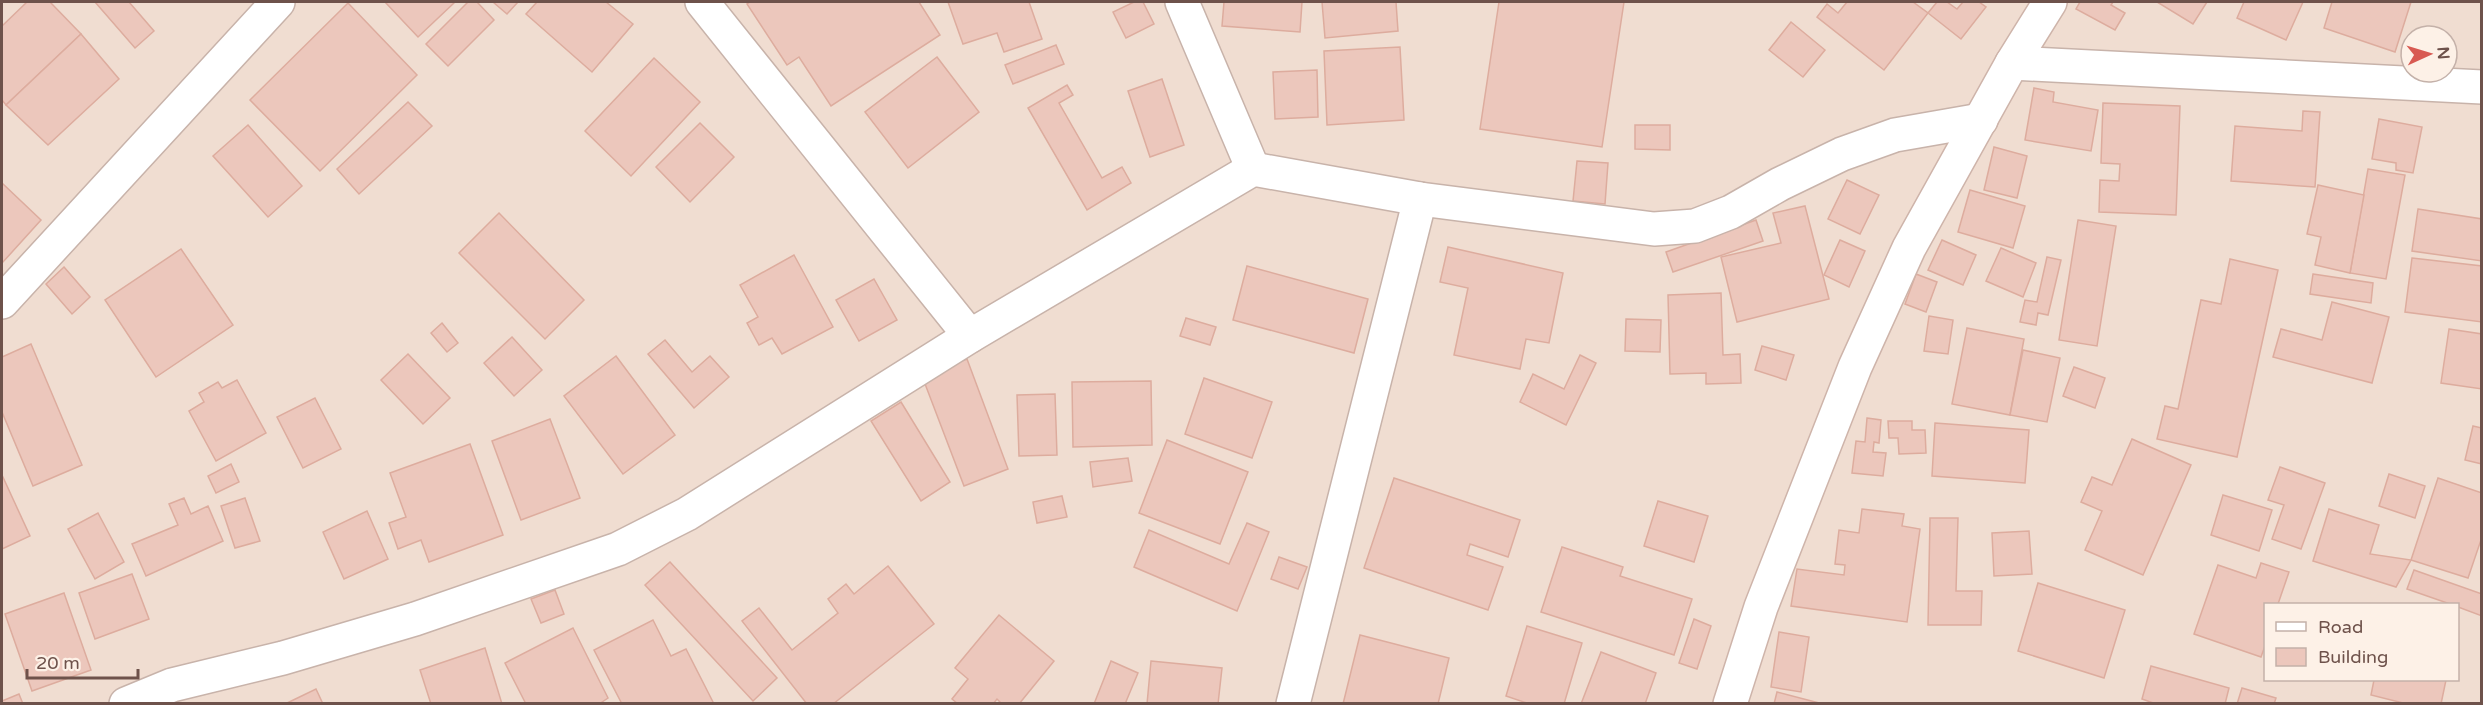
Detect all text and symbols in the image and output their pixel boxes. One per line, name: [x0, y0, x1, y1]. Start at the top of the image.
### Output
north arrow: [2399, 24, 2459, 84]
text: N: [2433, 46, 2453, 60]
legend: [2264, 603, 2459, 681]
text: Road: [2318, 616, 2363, 638]
scale bar: [27, 642, 138, 680]
text: Building: [2318, 646, 2388, 668]
text: 20 m: [36, 652, 80, 674]

